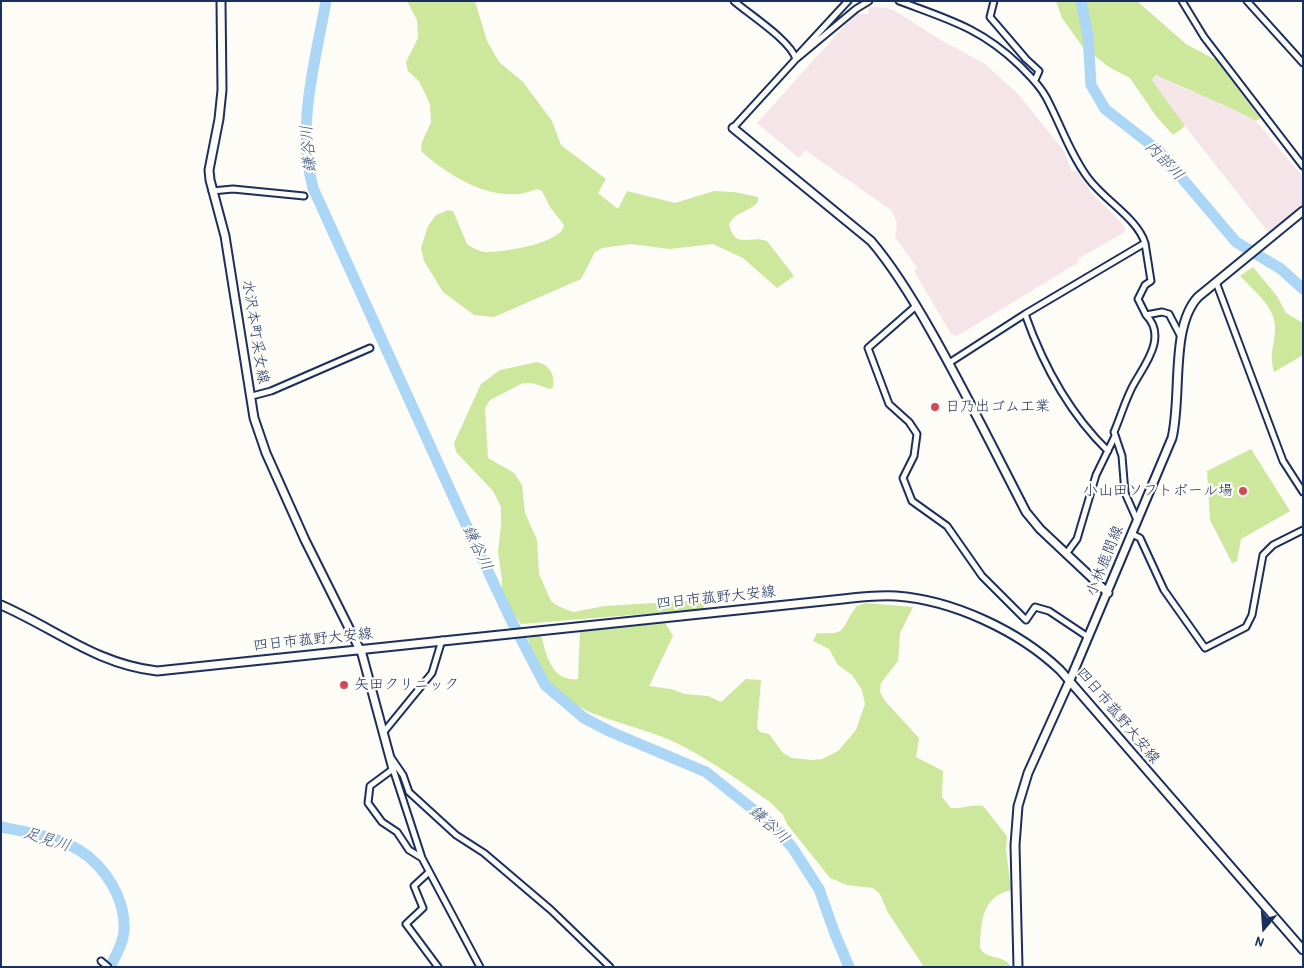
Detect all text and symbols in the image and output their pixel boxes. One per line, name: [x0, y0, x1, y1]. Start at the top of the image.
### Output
water label: 鎌谷川: [297, 124, 321, 174]
water label: 内部川: [1140, 137, 1188, 185]
street label: 水沢本町采女線: [238, 279, 272, 385]
place label: 日乃出ゴム工業: [945, 398, 1050, 416]
marker: 日乃出ゴム工業: [929, 401, 941, 413]
place label: 小山田ソフトボール場: [1083, 482, 1233, 500]
marker: 小山田ソフトボール場: [1237, 485, 1249, 497]
water label: 鎌谷川: [458, 522, 496, 574]
street label: 小林鹿間線: [1083, 523, 1127, 599]
street label: 四日市菰野大安線: [655, 583, 777, 613]
street label: 四日市菰野大安線: [252, 625, 374, 655]
street label: 四日市菰野大安線: [1073, 664, 1163, 768]
place label: 矢田クリニック: [354, 676, 459, 694]
marker: 矢田クリニック: [338, 679, 350, 691]
water label: 鎌谷川: [745, 802, 793, 848]
water label: 足見川: [21, 824, 73, 856]
north arrow: [1239, 903, 1289, 953]
text: N: [1253, 933, 1266, 953]

